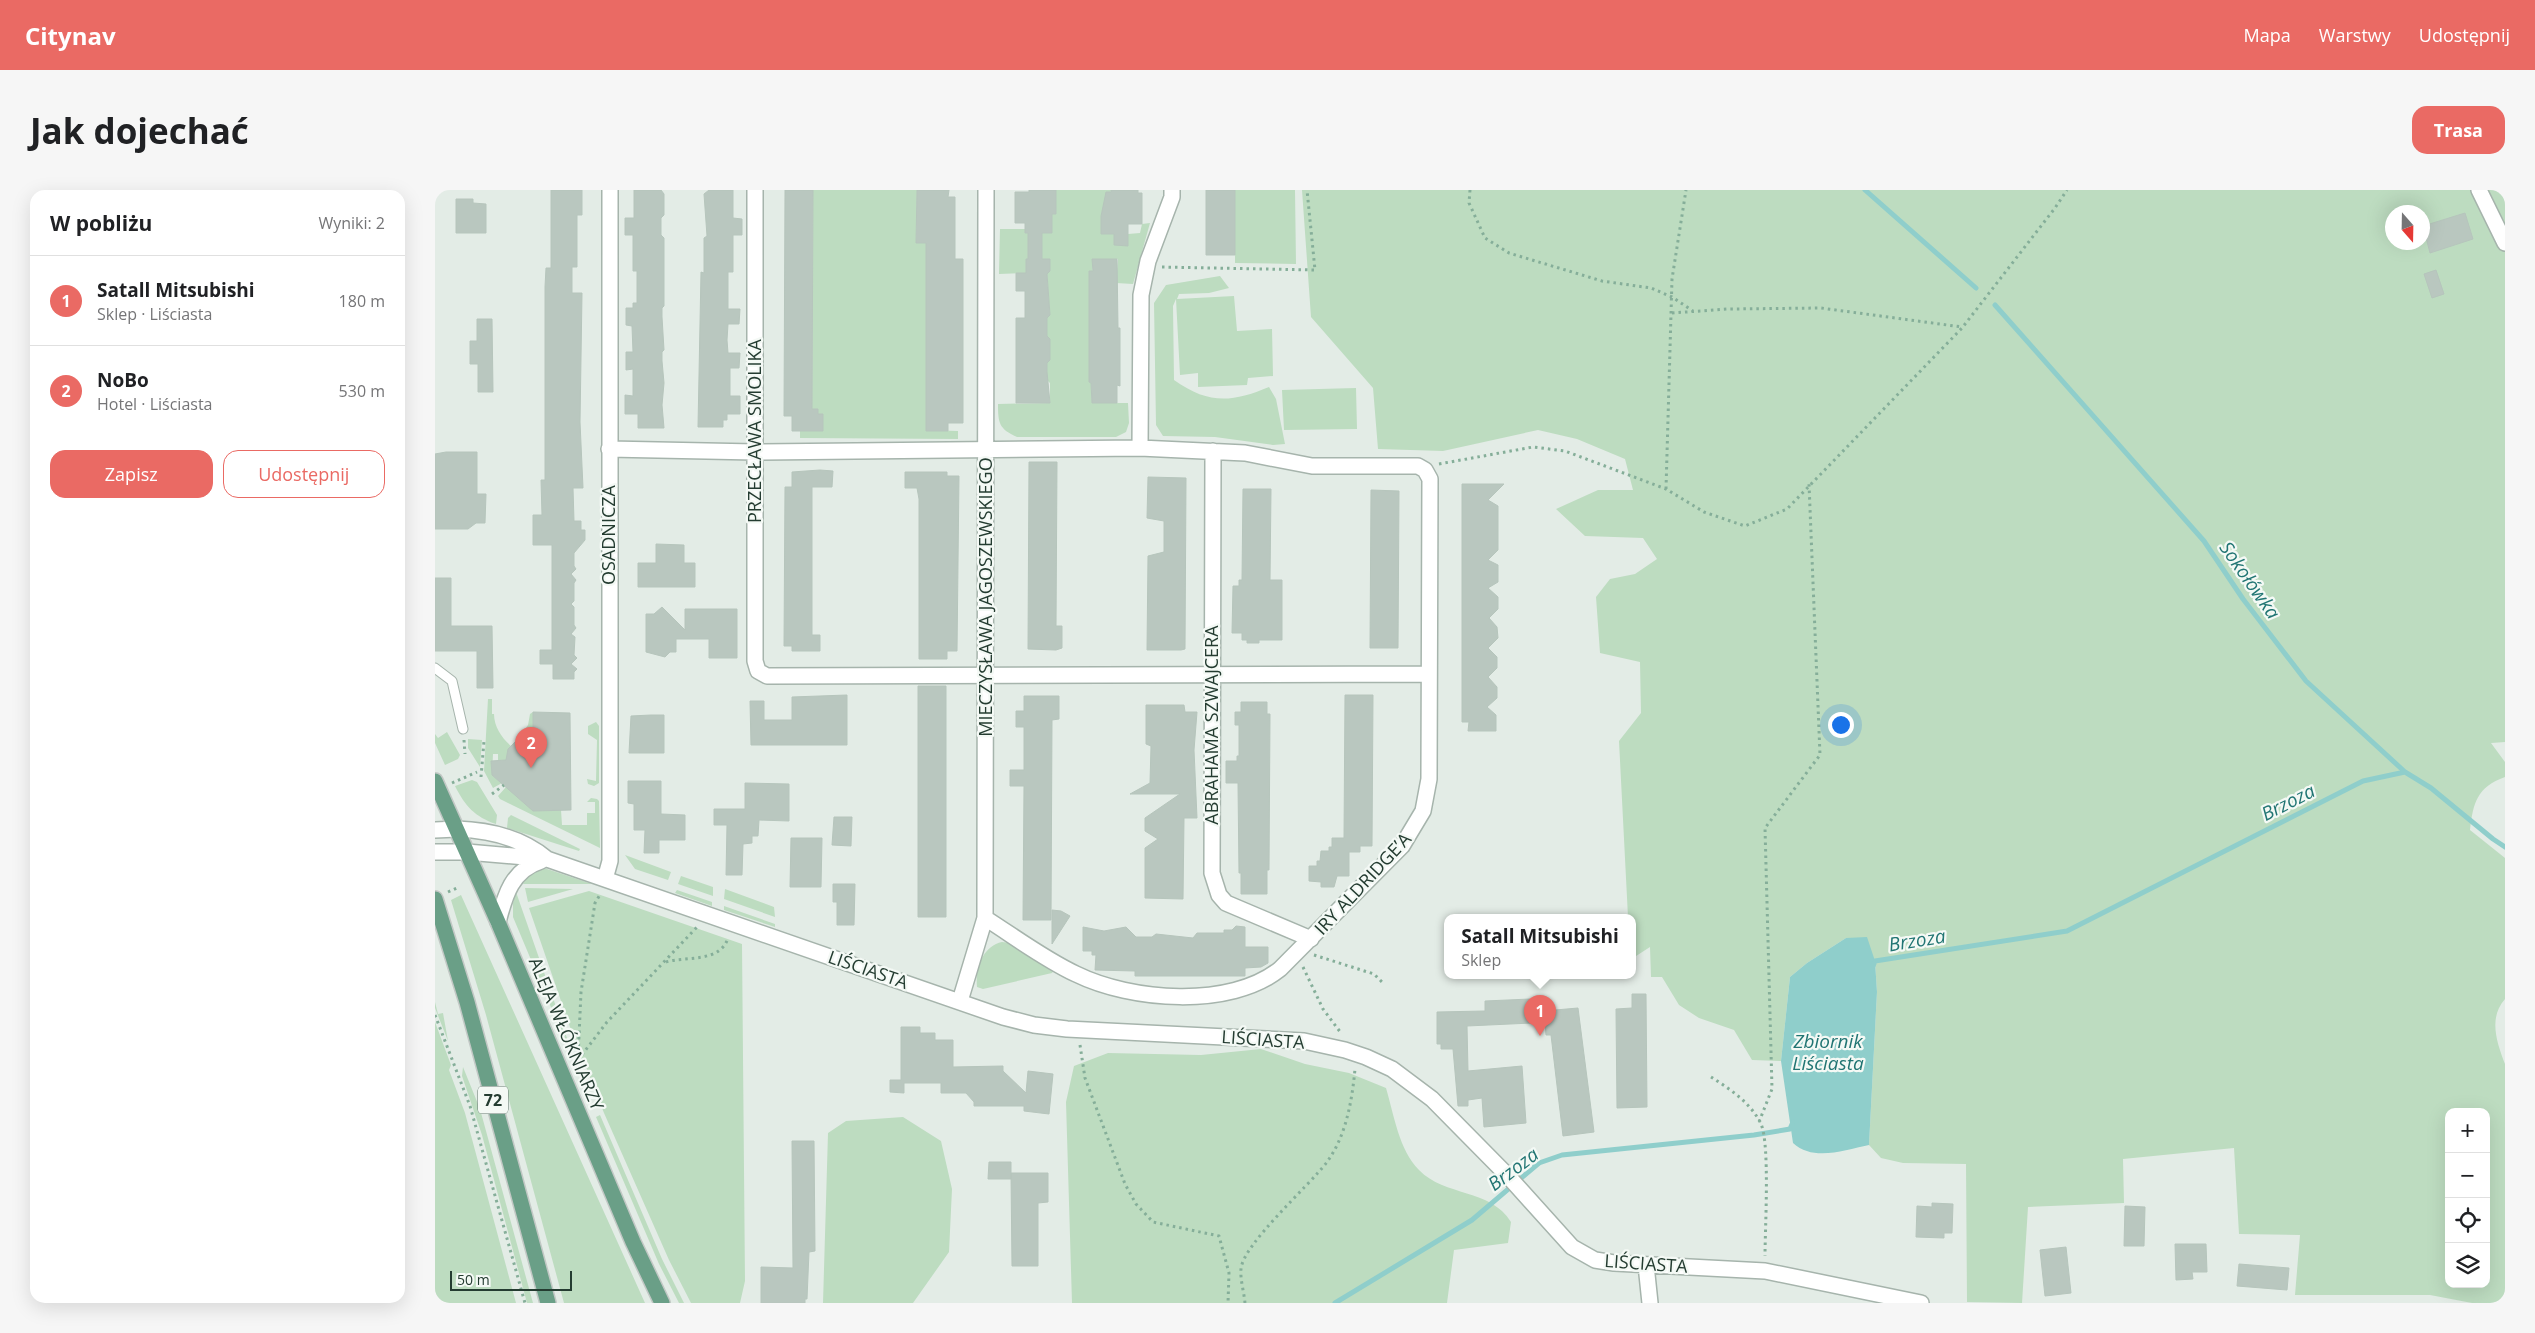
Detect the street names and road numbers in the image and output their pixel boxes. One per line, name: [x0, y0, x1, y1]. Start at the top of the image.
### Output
street label: PRZECŁAWA SMOLIKA: [742, 338, 766, 523]
street label: MIECZYSŁAWA JAGOSZEWSKIEGO: [973, 457, 997, 737]
street label: OSADNICZA: [596, 484, 620, 585]
street label: ABRAHAMA SZWAJCERA: [1199, 625, 1223, 825]
street label: IRY ALDRIDGE’A: [1309, 827, 1416, 940]
street label: LIŚCIASTA: [825, 944, 912, 994]
street label: ALEJA WŁÓKNIARZY: [524, 953, 610, 1115]
street label: LIŚCIASTA: [1221, 1024, 1306, 1054]
road number: 72: [478, 1086, 508, 1114]
street label: LIŚCIASTA: [1604, 1248, 1689, 1278]

